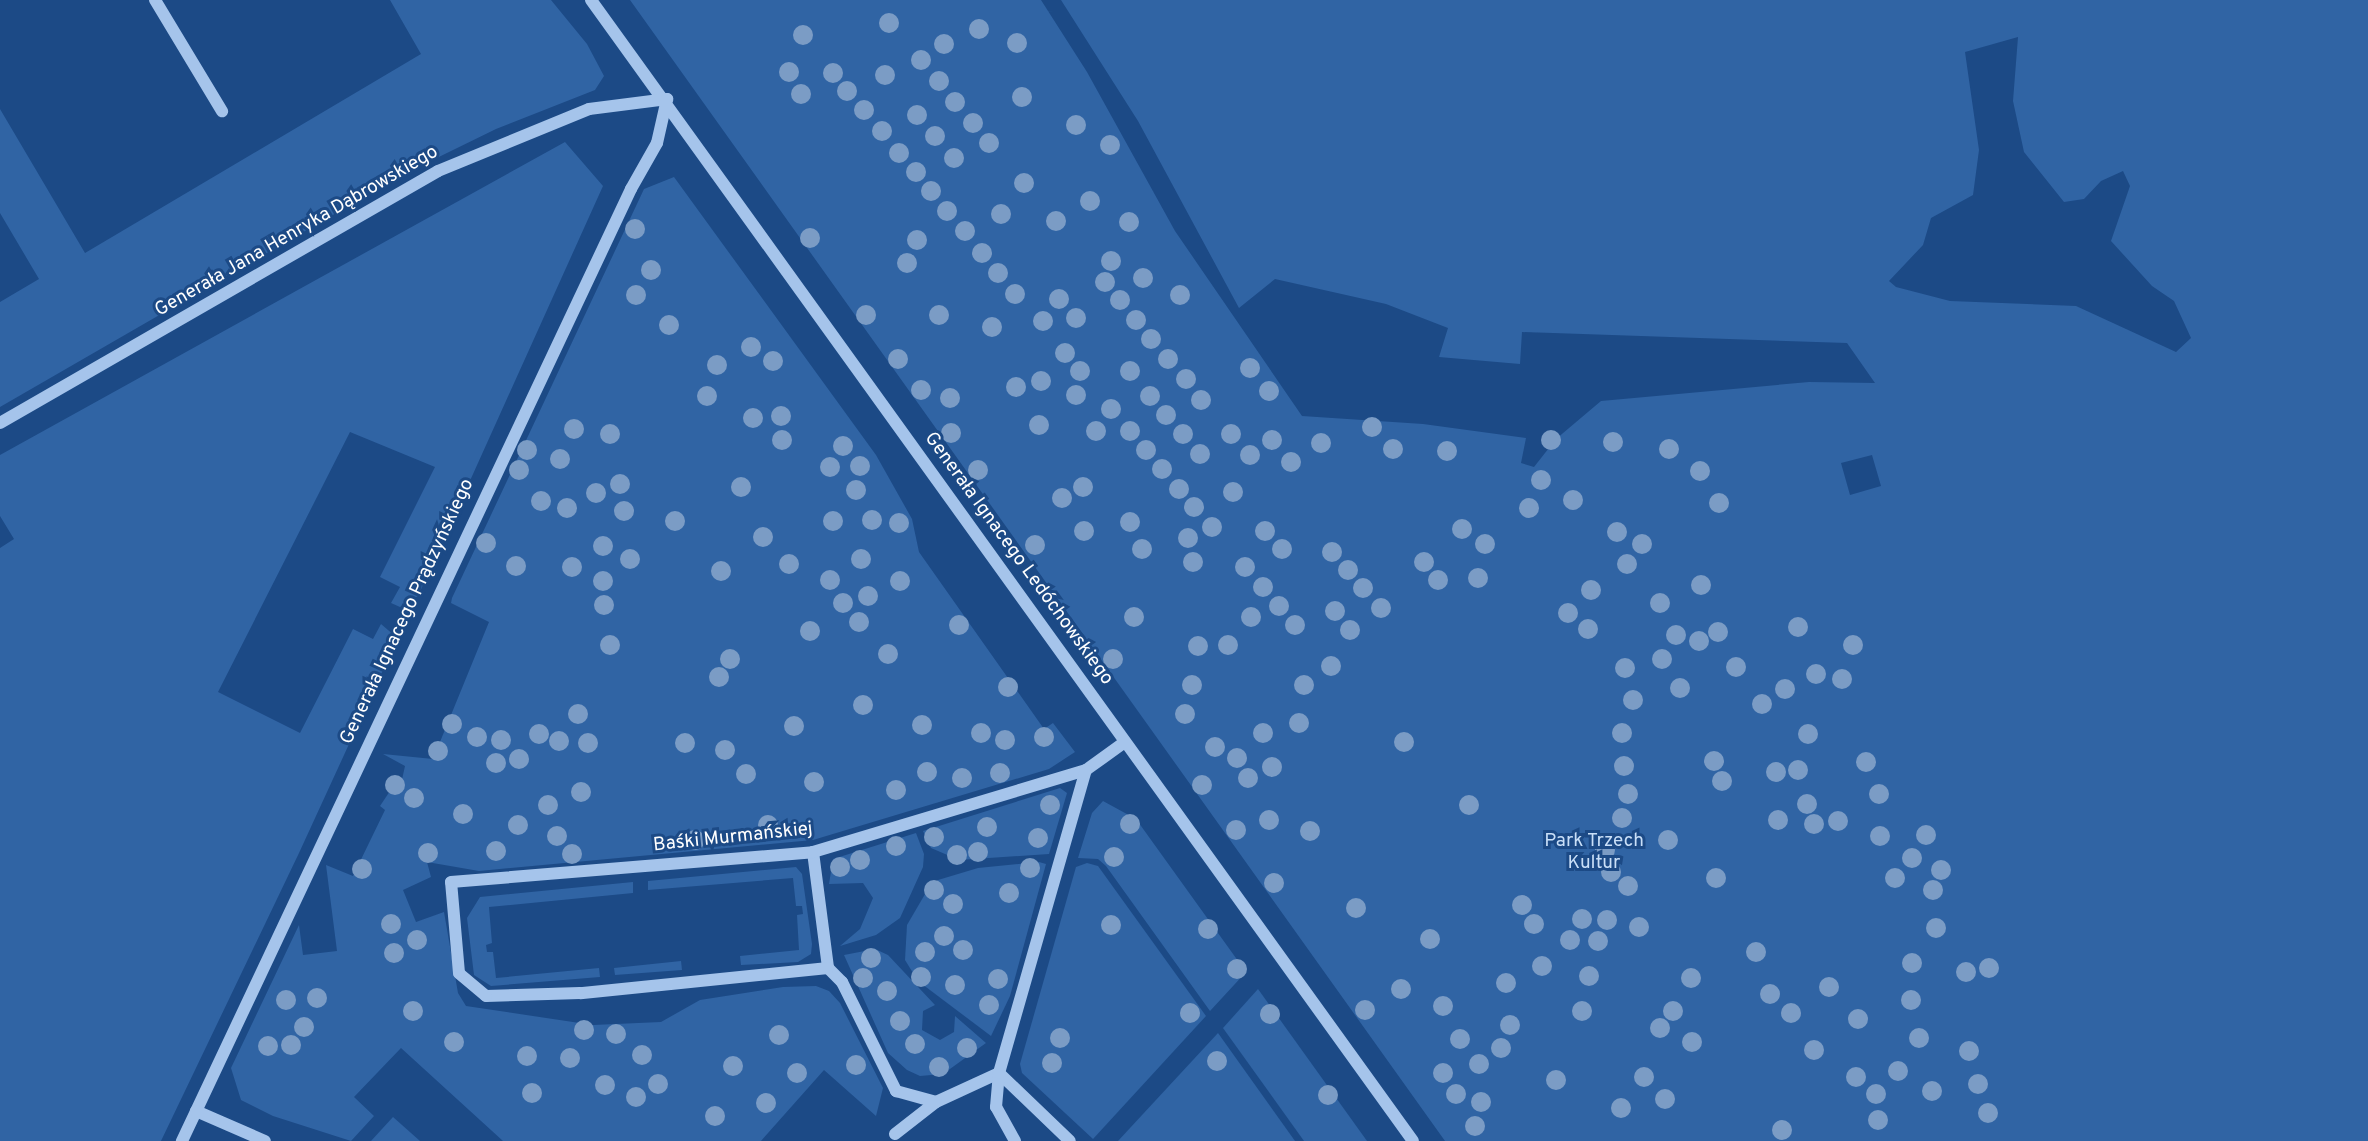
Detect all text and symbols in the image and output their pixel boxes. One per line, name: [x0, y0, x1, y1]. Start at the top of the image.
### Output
street label: Generała Jana Henryka Dąbrowskiego: [151, 141, 443, 323]
street label: Generała Ignacego Ledóchowskiego: [919, 428, 1117, 690]
street label: Generała Ignacego Prądzyńskiego: [336, 476, 480, 748]
street label: Baśki Murmańskiej: [652, 818, 814, 858]
park label: Park Trzech Kultur: [1544, 831, 1644, 875]

